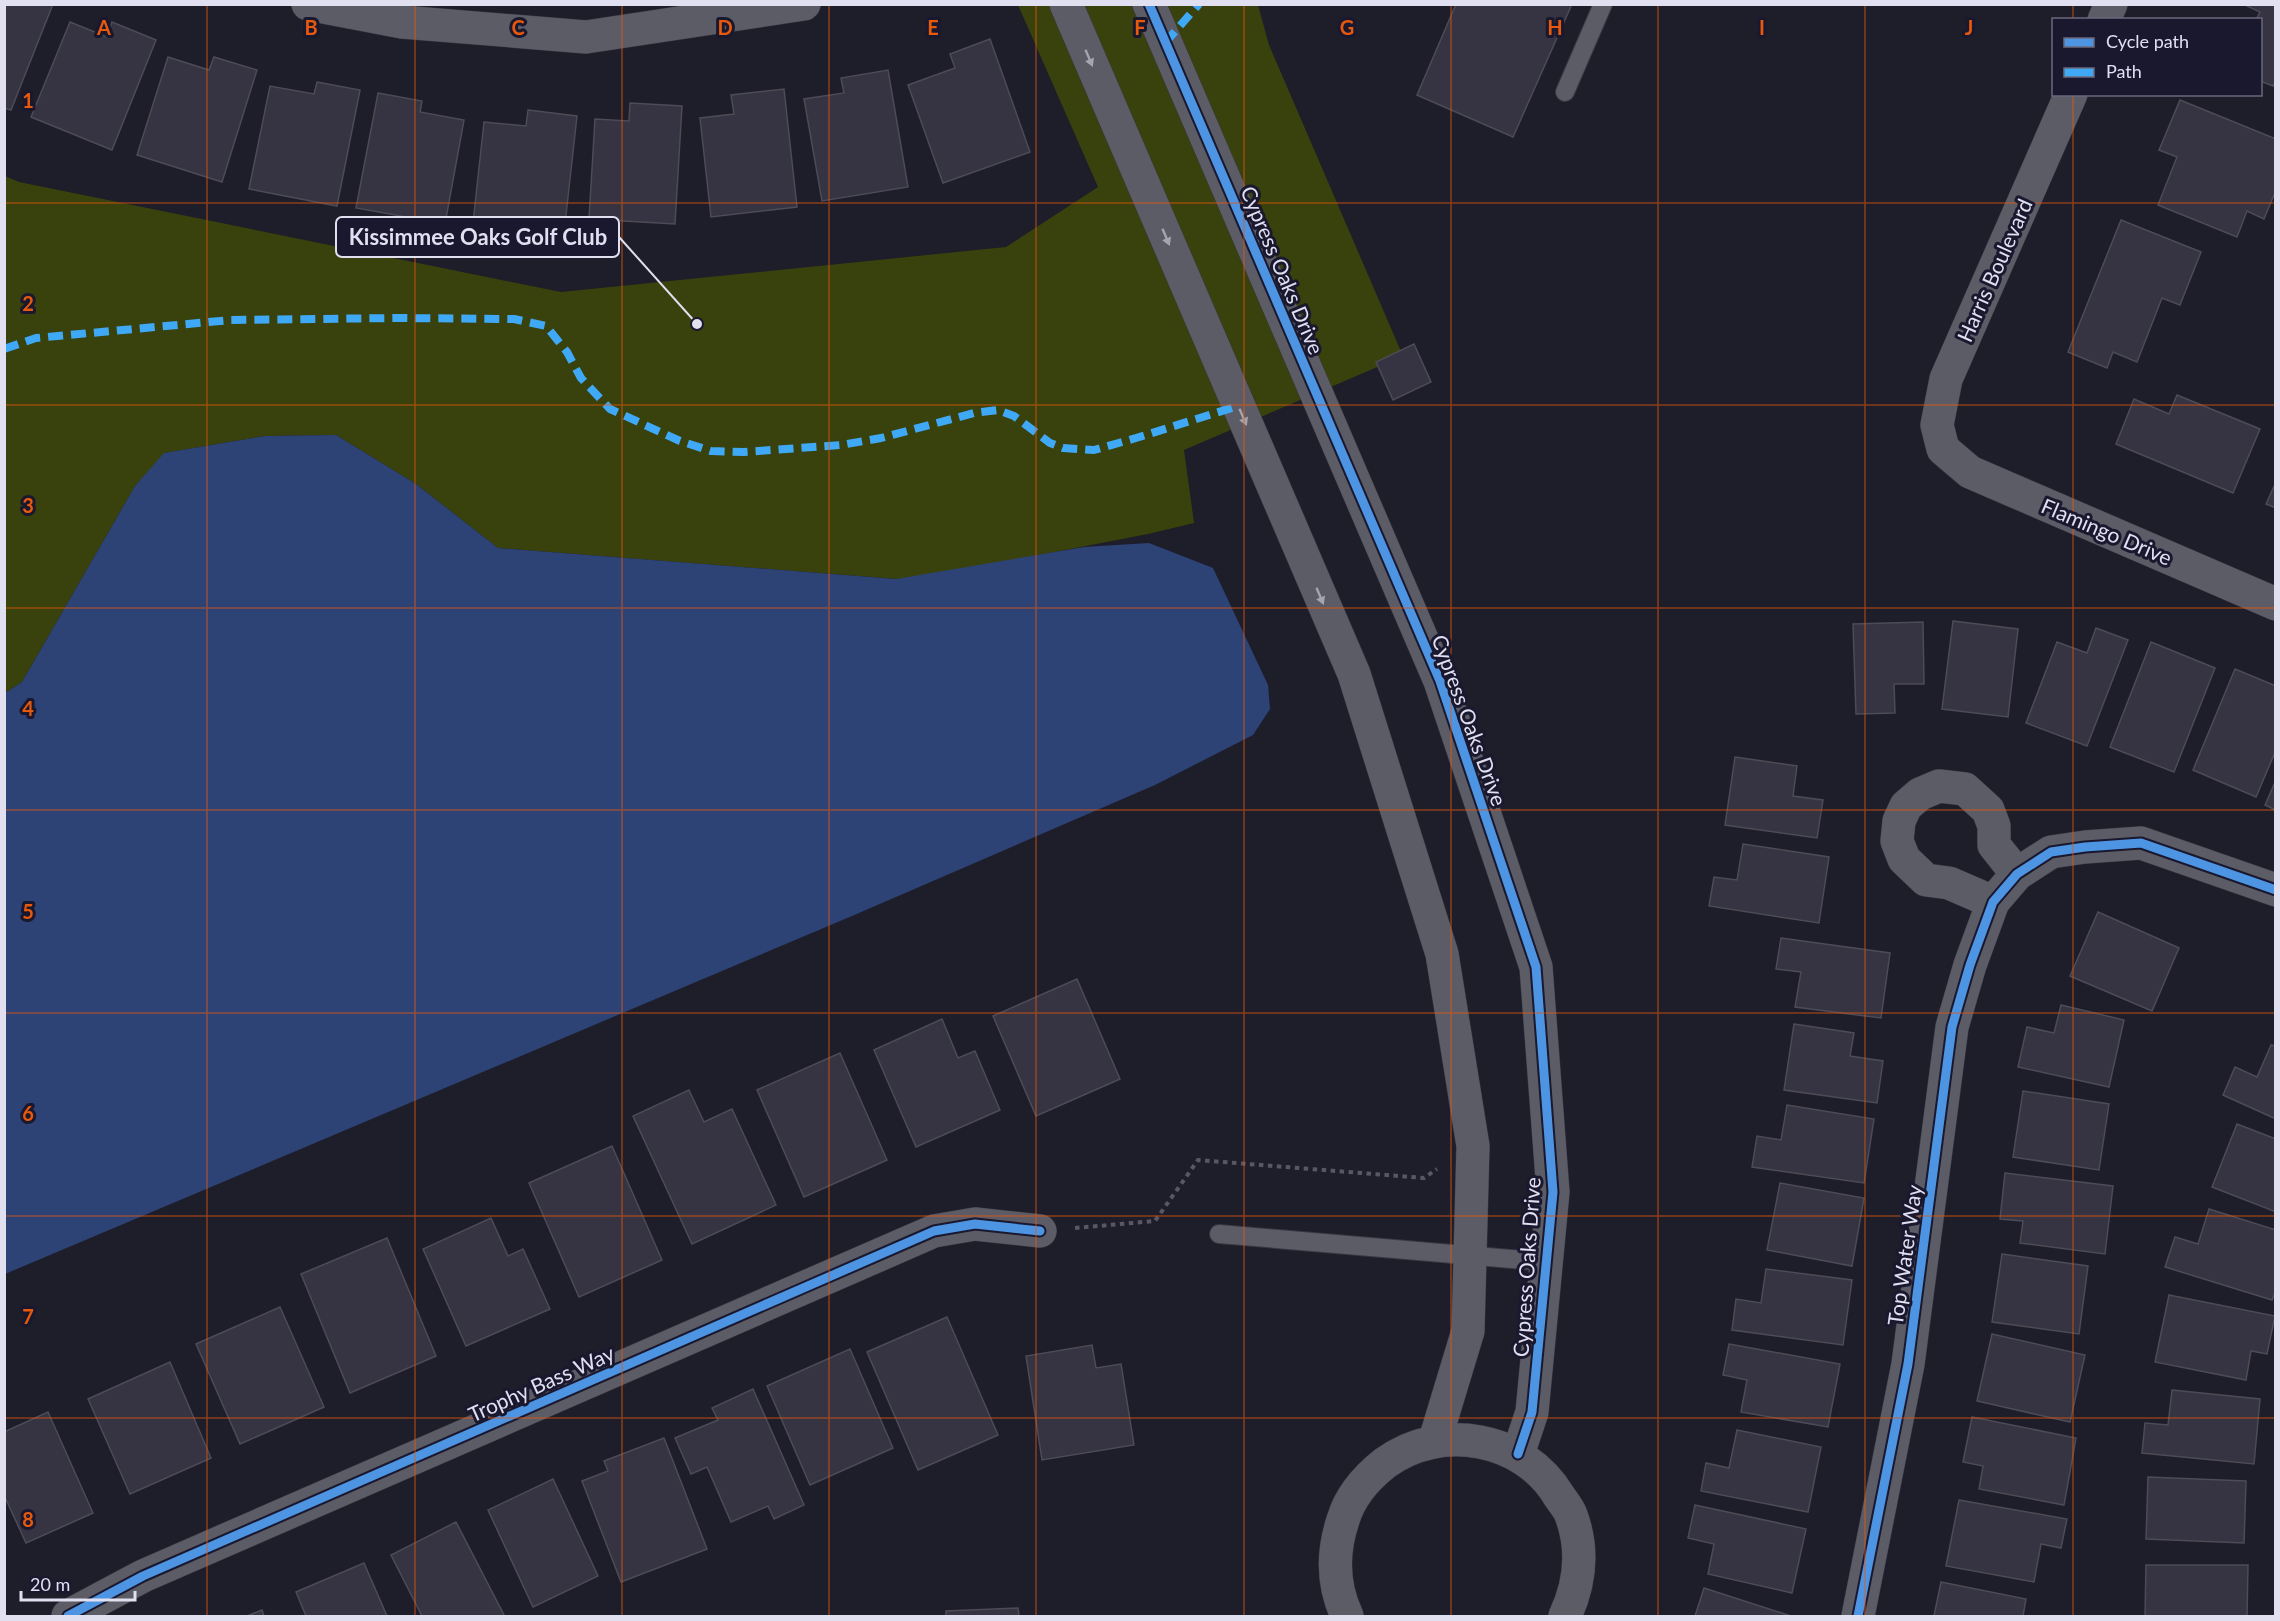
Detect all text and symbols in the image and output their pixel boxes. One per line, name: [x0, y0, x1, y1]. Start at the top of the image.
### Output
text: A: [96, 15, 111, 39]
text: B: [304, 15, 318, 39]
text: C: [511, 15, 525, 39]
text: D: [717, 15, 733, 39]
text: E: [927, 15, 939, 39]
text: F: [1134, 15, 1146, 39]
text: G: [1340, 15, 1354, 39]
text: H: [1547, 15, 1563, 39]
text: I: [1759, 15, 1765, 39]
text: J: [1965, 15, 1973, 39]
legend: [2052, 18, 2262, 96]
text: Cycle path: [2106, 30, 2189, 52]
one-way arrow: [1084, 50, 1094, 68]
text: Path: [2106, 60, 2142, 82]
text: 1: [22, 88, 34, 112]
street label: Cypress Oaks Drive: [1236, 182, 1330, 358]
street label: Harris Boulevard: [1951, 195, 2037, 345]
callout: Kissimmee Oaks Golf Club: [336, 217, 619, 257]
text: Kissimmee Oaks Golf Club: [349, 223, 607, 250]
one-way arrow: [1161, 229, 1171, 247]
text: 2: [22, 291, 34, 315]
one-way arrow: [1238, 408, 1248, 426]
street label: Flamingo Drive: [2038, 492, 2176, 570]
text: 3: [22, 493, 34, 517]
one-way arrow: [1315, 587, 1325, 605]
street label: Cypress Oaks Drive: [1427, 631, 1513, 809]
text: 4: [22, 696, 34, 720]
text: 5: [22, 899, 34, 923]
text: 6: [22, 1101, 34, 1125]
street label: Cypress Oaks Drive: [1507, 1176, 1545, 1358]
street label: Top Water Way: [1882, 1183, 1926, 1327]
text: 7: [22, 1304, 34, 1328]
street label: Trophy Bass Way: [464, 1340, 618, 1426]
text: 8: [22, 1507, 34, 1531]
scale bar: [21, 1564, 135, 1602]
text: 20 m: [30, 1573, 70, 1595]

